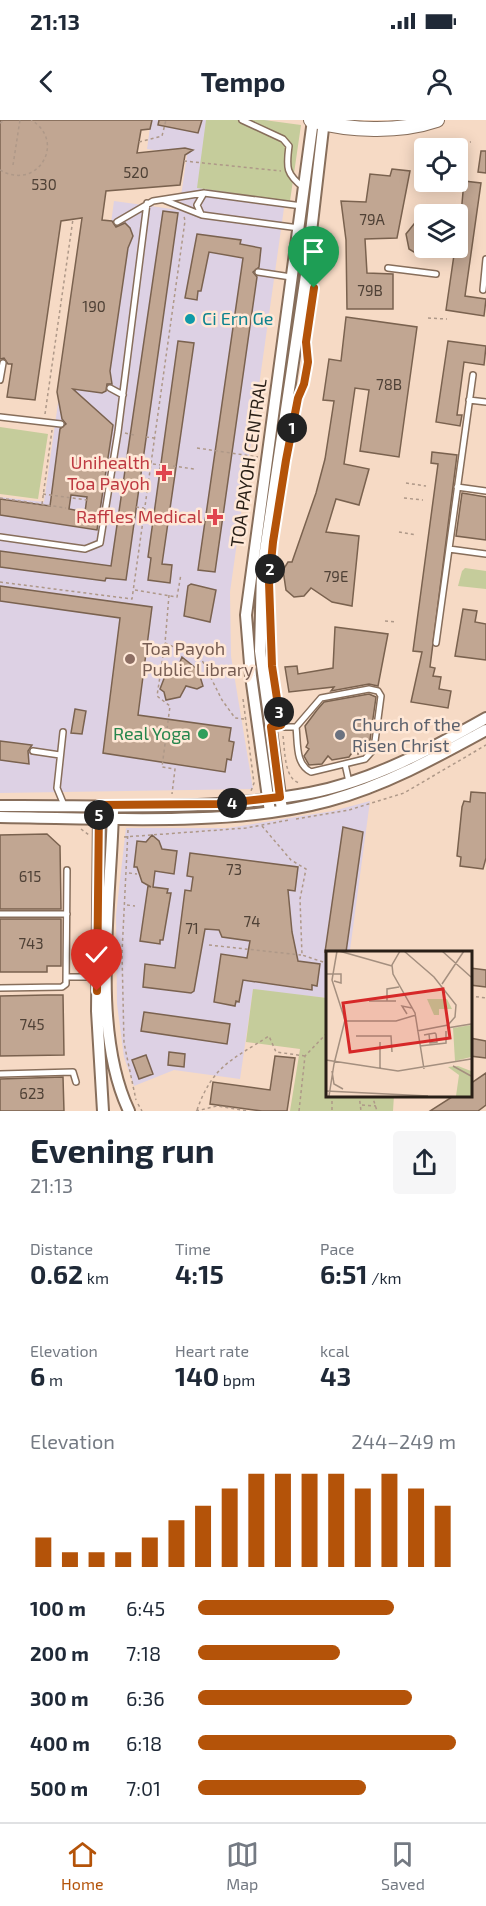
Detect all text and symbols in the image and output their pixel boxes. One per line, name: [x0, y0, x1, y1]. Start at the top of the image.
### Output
text: 21:13: [30, 8, 80, 34]
icon: back: [30, 65, 63, 98]
text: Tempo: [201, 65, 285, 97]
icon: person: [423, 65, 456, 98]
map controls: [414, 138, 468, 258]
button: locate: [414, 138, 468, 192]
house number: 520: [123, 163, 149, 181]
house number: 530: [31, 175, 57, 193]
button: layers: [414, 204, 468, 258]
house number: 79A: [359, 210, 385, 228]
pin: [288, 226, 339, 288]
icon: arrive: [297, 235, 330, 268]
house number: 79B: [357, 281, 383, 299]
house number: 190: [82, 297, 106, 315]
place label: Ci Ern Ge: [202, 307, 273, 329]
marker: Ci Ern Ge: [183, 312, 197, 326]
house number: 78B: [376, 375, 402, 393]
street label: TOA PAYOH CENTRAL: [225, 377, 271, 549]
pin: 1: [277, 413, 307, 443]
text: 1: [289, 418, 295, 437]
place label: Unihealth Toa Payoh: [67, 451, 150, 494]
marker: Unihealth Toa Payoh: [155, 464, 173, 482]
place label: Raffles Medical: [76, 505, 203, 527]
marker: Raffles Medical: [206, 508, 224, 526]
pin: 2: [255, 554, 285, 584]
text: 2: [265, 559, 275, 578]
house number: 79E: [324, 567, 348, 585]
place label: Toa Payoh Public Library: [142, 637, 254, 680]
marker: Toa Payoh Public Library: [123, 652, 137, 666]
pin: 3: [264, 697, 294, 727]
text: 3: [274, 702, 284, 721]
place label: Church of the Risen Christ: [352, 713, 461, 756]
place label: Real Yoga: [113, 722, 191, 744]
marker: Real Yoga: [196, 727, 210, 741]
marker: Church of the Risen Christ: [333, 728, 347, 742]
pin: 4: [217, 788, 247, 818]
text: 4: [227, 793, 237, 812]
pin: 5: [84, 800, 114, 830]
text: 5: [95, 805, 103, 824]
house number: 73: [226, 860, 242, 878]
house number: 615: [19, 867, 41, 885]
house number: 74: [244, 912, 260, 930]
house number: 71: [185, 919, 199, 937]
pin: [71, 929, 122, 991]
house number: 743: [18, 934, 44, 952]
icon: check: [80, 938, 113, 971]
inset map: [326, 951, 471, 1096]
house number: 745: [20, 1015, 44, 1033]
house number: 623: [19, 1084, 45, 1102]
text: Evening run: [30, 1130, 215, 1170]
button: share: [393, 1131, 456, 1194]
text: 21:13: [30, 1173, 73, 1197]
text: Distance: [30, 1239, 93, 1258]
text: Time: [175, 1239, 211, 1258]
text: Pace: [320, 1239, 354, 1258]
text: 0.62: [30, 1258, 83, 1289]
text: 4:15: [175, 1258, 224, 1289]
text: 6:51: [320, 1258, 368, 1289]
text: km: [83, 1268, 109, 1287]
text: /km: [368, 1268, 402, 1287]
text: Elevation: [30, 1341, 98, 1360]
text: Heart rate: [175, 1341, 249, 1360]
text: kcal: [320, 1341, 349, 1360]
text: 6: [30, 1360, 45, 1391]
text: 140: [175, 1360, 219, 1391]
text: 43: [320, 1360, 351, 1391]
text: m: [45, 1370, 63, 1389]
text: bpm: [219, 1370, 255, 1389]
text: Elevation: [30, 1429, 115, 1453]
text: 244–249 m: [351, 1429, 456, 1453]
text: 100 m: [30, 1596, 86, 1620]
text: 6:45: [126, 1596, 165, 1620]
text: 200 m: [30, 1641, 89, 1665]
text: 7:18: [126, 1641, 161, 1665]
text: 300 m: [30, 1686, 89, 1710]
text: 6:36: [126, 1686, 165, 1710]
text: 400 m: [30, 1731, 90, 1755]
text: 6:18: [126, 1731, 162, 1755]
text: 500 m: [30, 1776, 88, 1800]
text: 7:01: [126, 1776, 161, 1800]
tab: Home: [61, 1838, 104, 1893]
tab: Map: [226, 1838, 259, 1893]
tab: Saved: [381, 1838, 425, 1893]

